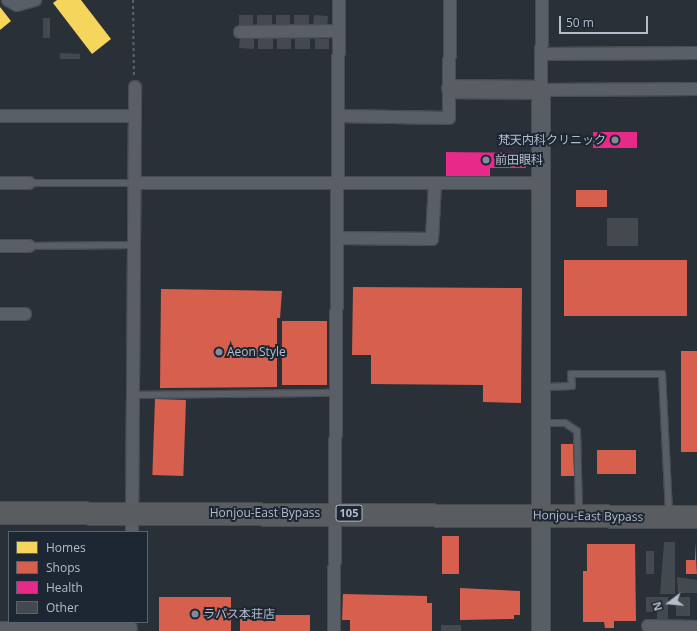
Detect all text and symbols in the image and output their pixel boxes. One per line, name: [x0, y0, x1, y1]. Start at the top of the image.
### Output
scale bar: [561, 8, 650, 34]
text: 50 m: [566, 14, 594, 31]
place label: 梵天内科クリニック: [498, 133, 606, 147]
marker: 梵天内科クリニック: [609, 134, 621, 146]
place label: 前田眼科: [495, 153, 543, 167]
marker: 前田眼科: [480, 154, 492, 166]
place label: Aeon Style: [227, 345, 286, 359]
marker: Aeon Style: [214, 347, 224, 357]
road number: 105: [335, 504, 363, 522]
street label: Honjou-East Bypass: [210, 506, 320, 520]
street label: Honjou-East Bypass: [533, 508, 643, 524]
legend: [8, 531, 148, 623]
text: Homes: [46, 539, 86, 556]
text: Shops: [46, 559, 80, 576]
text: Health: [46, 579, 83, 596]
north arrow: [649, 583, 689, 623]
text: Other: [46, 599, 79, 616]
text: N: [649, 600, 665, 613]
place label: ラパス本荘店: [203, 607, 275, 621]
marker: ラパス本荘店: [190, 609, 200, 619]

